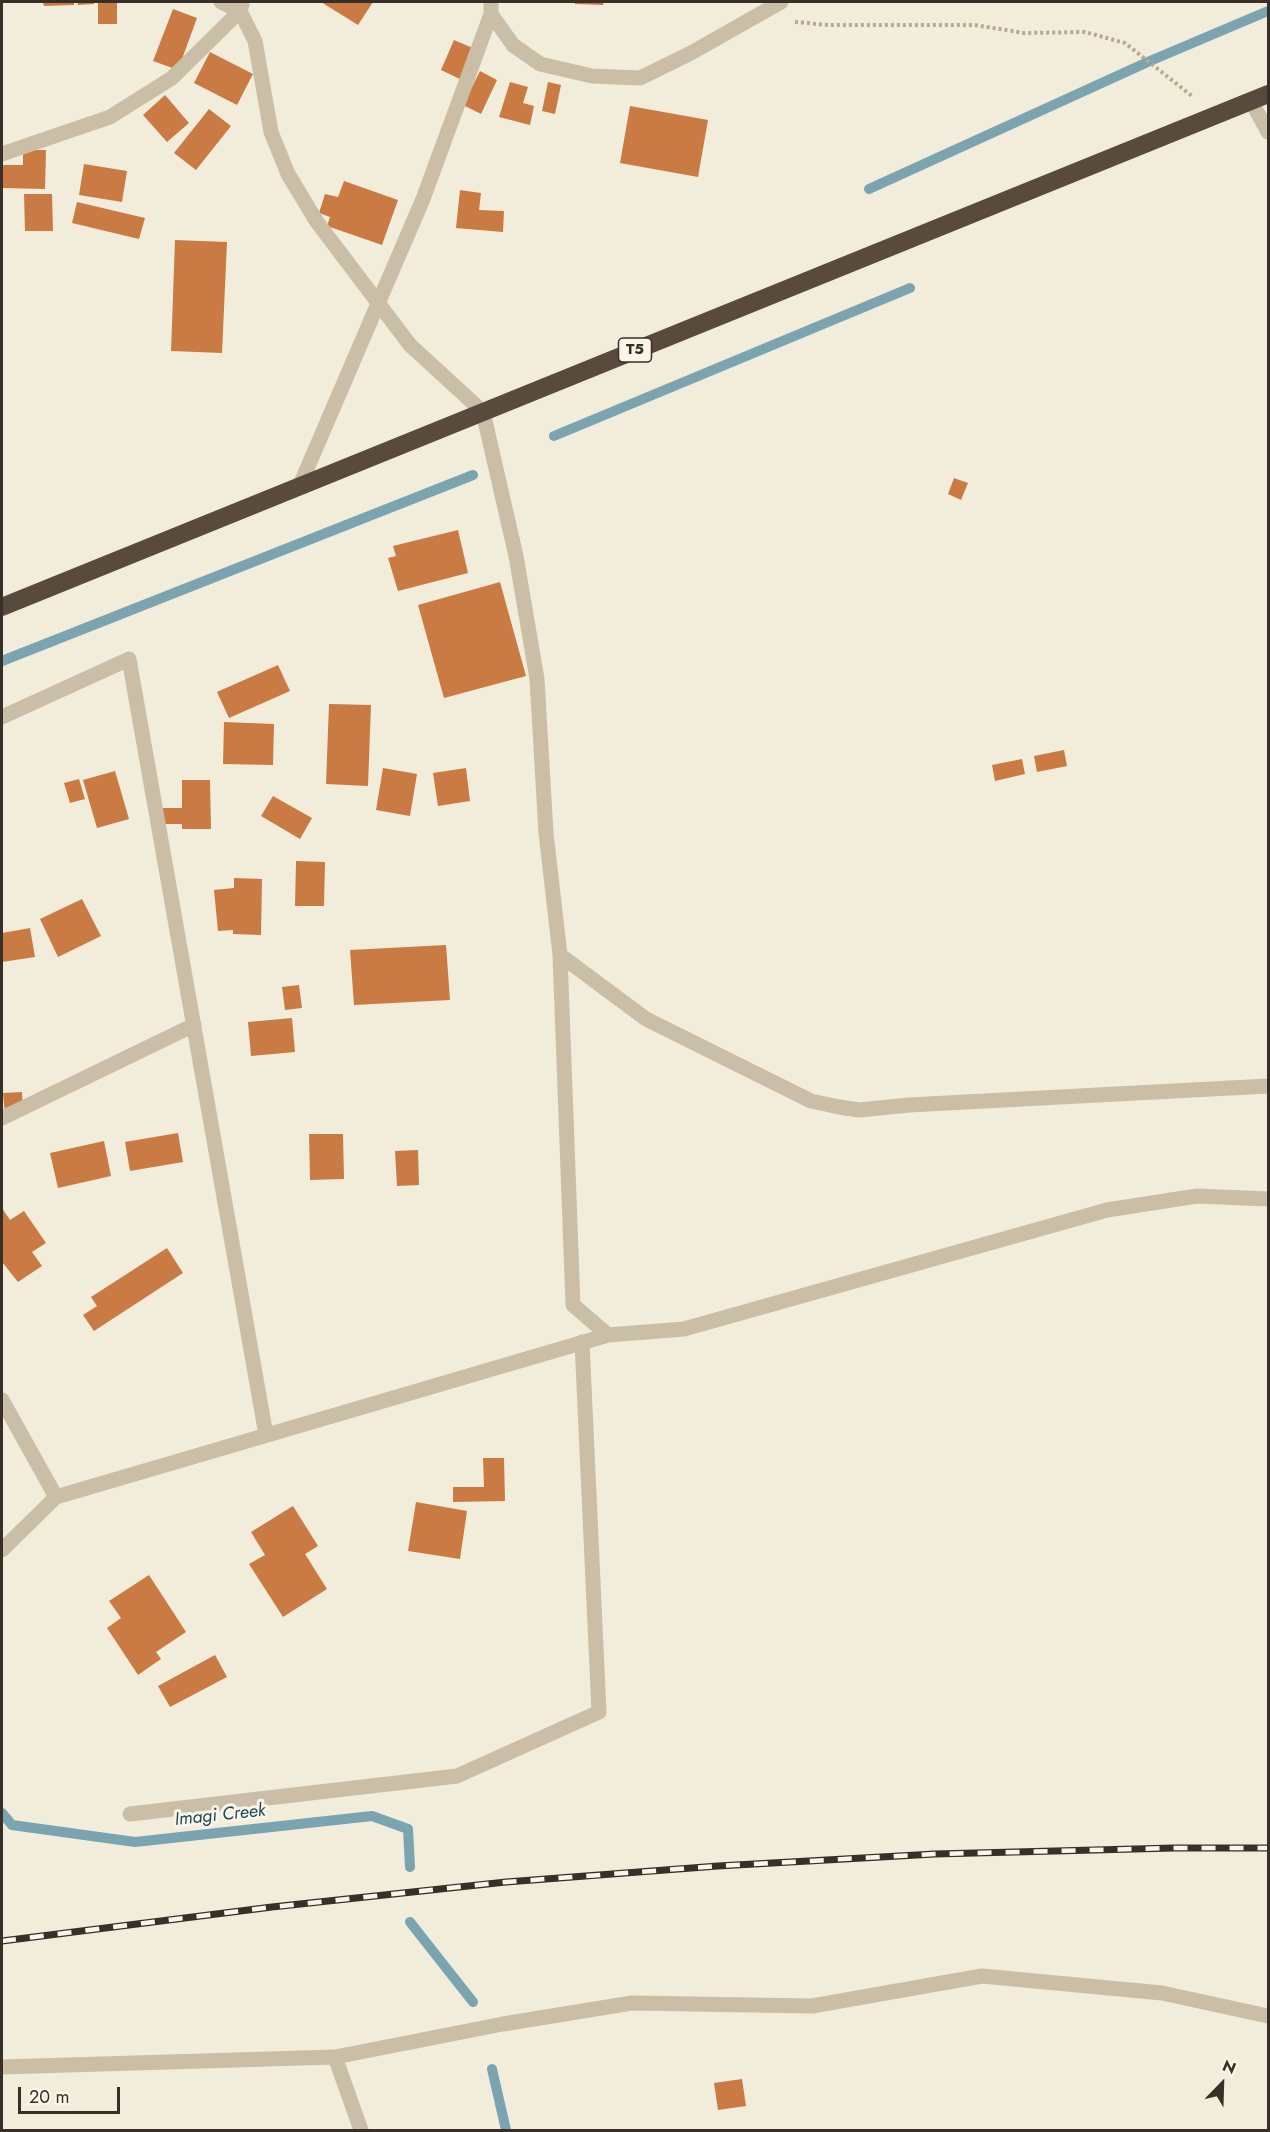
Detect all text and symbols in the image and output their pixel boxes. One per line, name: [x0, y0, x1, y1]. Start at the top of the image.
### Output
road number: T5: [618, 338, 652, 362]
water label: Imagi Creek: [174, 1800, 266, 1832]
north arrow: [1192, 2054, 1252, 2114]
text: N: [1219, 2054, 1240, 2080]
scale bar: [21, 2075, 123, 2113]
text: 20 m: [29, 2084, 69, 2110]

